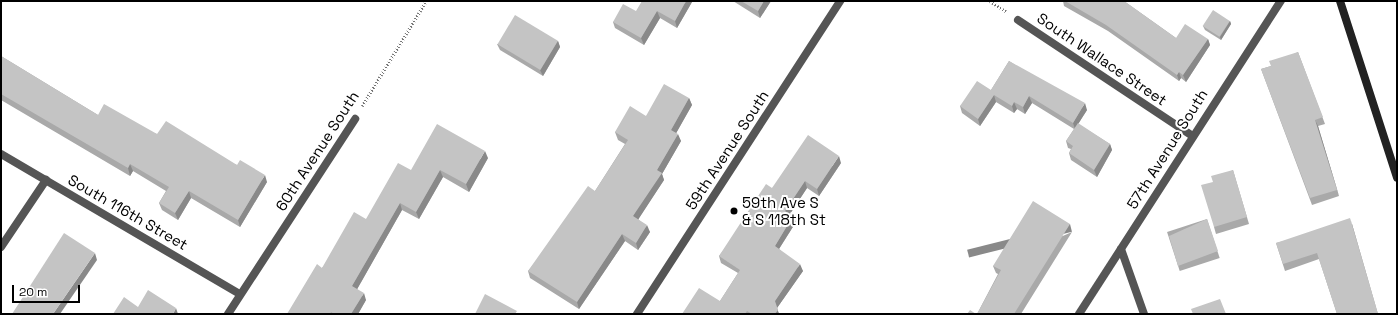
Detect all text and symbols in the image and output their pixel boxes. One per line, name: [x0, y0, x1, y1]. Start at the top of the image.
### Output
street label: South Wallace Street: [1034, 9, 1170, 109]
street label: 57th Avenue South: [1123, 86, 1211, 212]
street label: 59th Avenue South: [682, 87, 772, 213]
street label: 60th Avenue South: [272, 88, 362, 214]
street label: South 116th Street: [65, 170, 191, 254]
place label: 59th Ave S & S 118th St: [742, 193, 826, 228]
marker: 59th Ave S & S 118th St: [729, 206, 739, 216]
scale bar: [14, 277, 82, 303]
text: 20 m: [19, 284, 47, 300]

